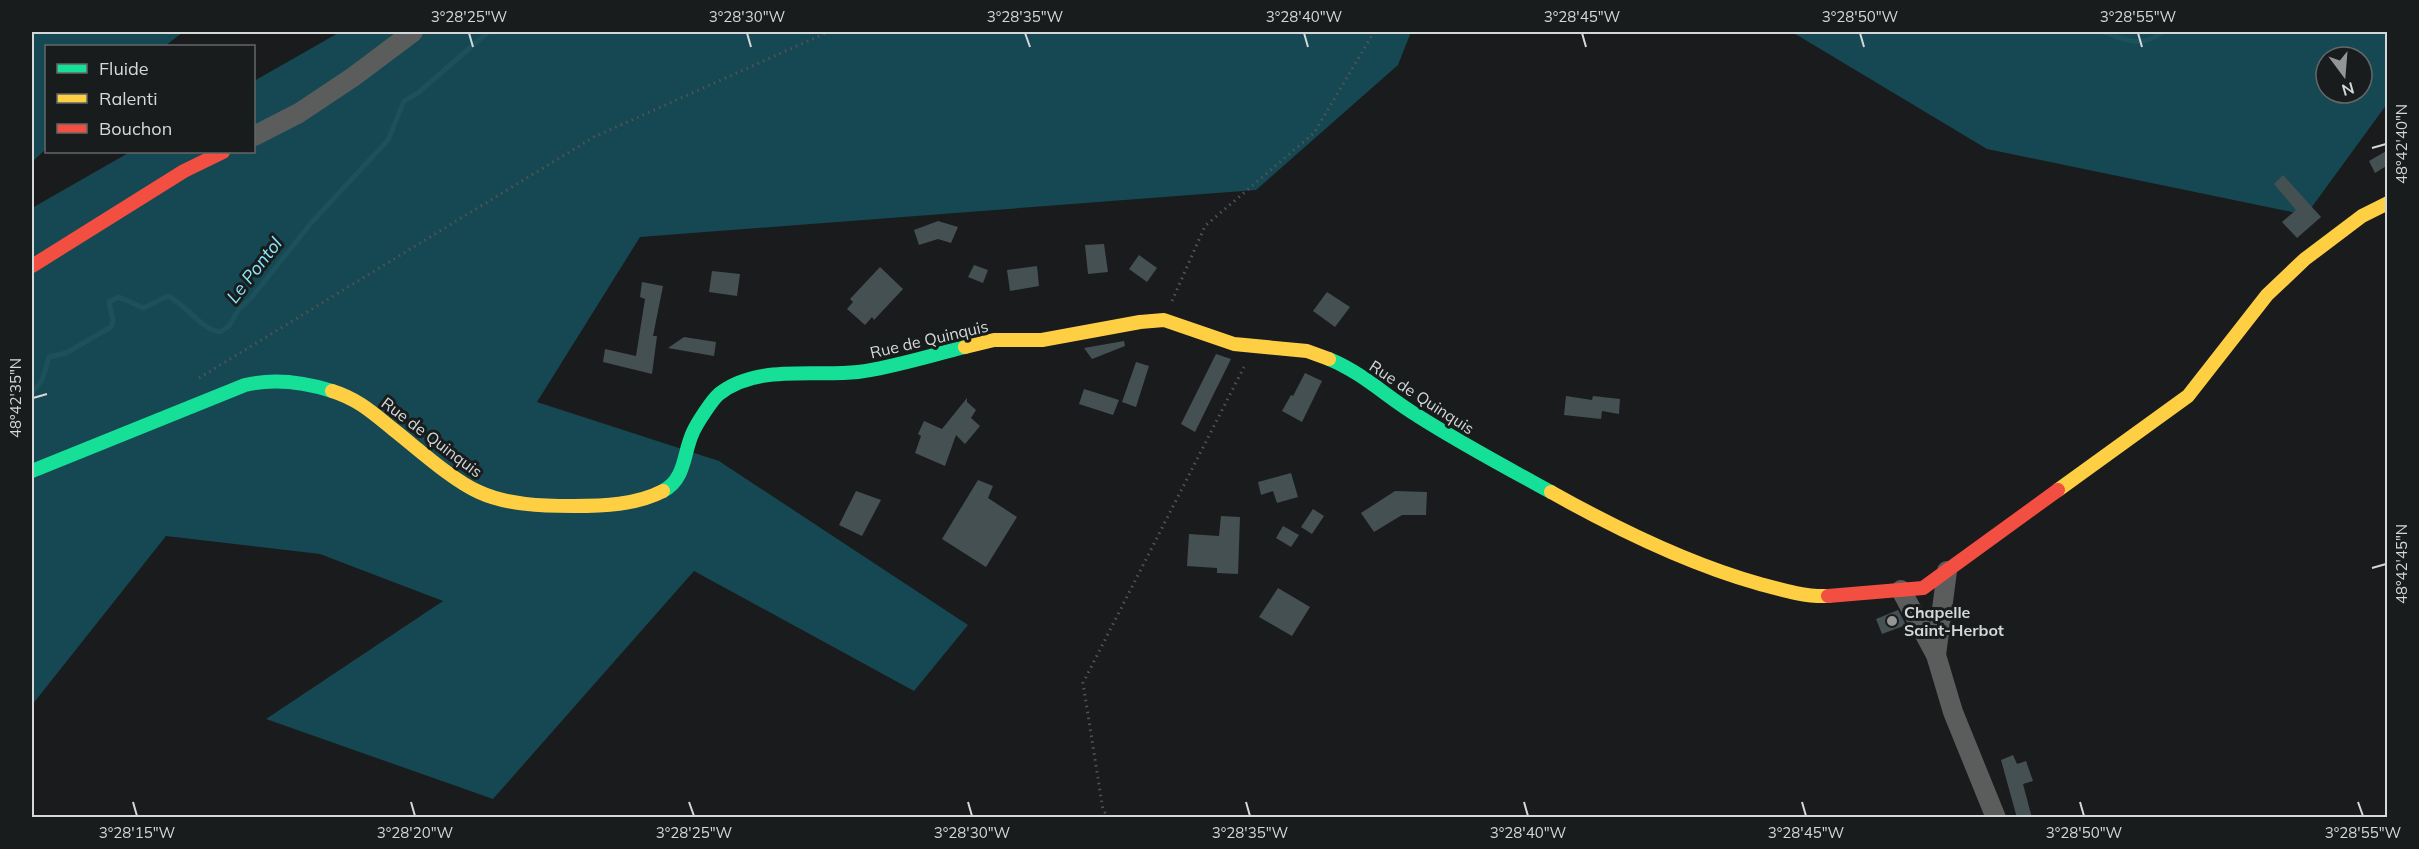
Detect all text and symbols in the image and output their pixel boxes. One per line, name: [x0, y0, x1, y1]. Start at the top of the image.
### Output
text: 3°28'25"W: [431, 7, 508, 26]
text: 3°28'30"W: [709, 7, 786, 26]
text: 3°28'35"W: [987, 7, 1064, 26]
text: 3°28'40"W: [1266, 7, 1343, 26]
text: 3°28'45"W: [1544, 7, 1621, 26]
text: 3°28'50"W: [1822, 7, 1899, 26]
text: 3°28'55"W: [2100, 7, 2177, 26]
legend: [45, 45, 255, 153]
north arrow: [2314, 45, 2374, 105]
text: Fluide: [99, 57, 149, 80]
text: N: [2340, 78, 2357, 101]
text: Ralenti: [99, 87, 157, 110]
text: 48°42'40"N: [2392, 104, 2411, 184]
text: Bouchon: [99, 117, 172, 140]
water label: Le Pontol: [221, 232, 287, 307]
street label: Rue de Quinquis: [868, 316, 990, 362]
street label: Rue de Quinquis: [1366, 356, 1478, 438]
text: 48°42'35"N: [6, 358, 25, 438]
street label: Rue de Quinquis: [378, 393, 486, 481]
text: 48°42'45"N: [2392, 524, 2411, 604]
place label: Chapelle Saint-Herbot: [1904, 602, 2004, 640]
marker: Chapelle Saint-Herbot: [1885, 614, 1899, 628]
text: 3°28'15"W: [99, 823, 176, 842]
text: 3°28'20"W: [377, 823, 454, 842]
text: 3°28'25"W: [656, 823, 733, 842]
text: 3°28'30"W: [934, 823, 1011, 842]
text: 3°28'35"W: [1212, 823, 1289, 842]
text: 3°28'40"W: [1490, 823, 1567, 842]
text: 3°28'45"W: [1768, 823, 1845, 842]
text: 3°28'50"W: [2046, 823, 2123, 842]
text: 3°28'55"W: [2325, 823, 2402, 842]

